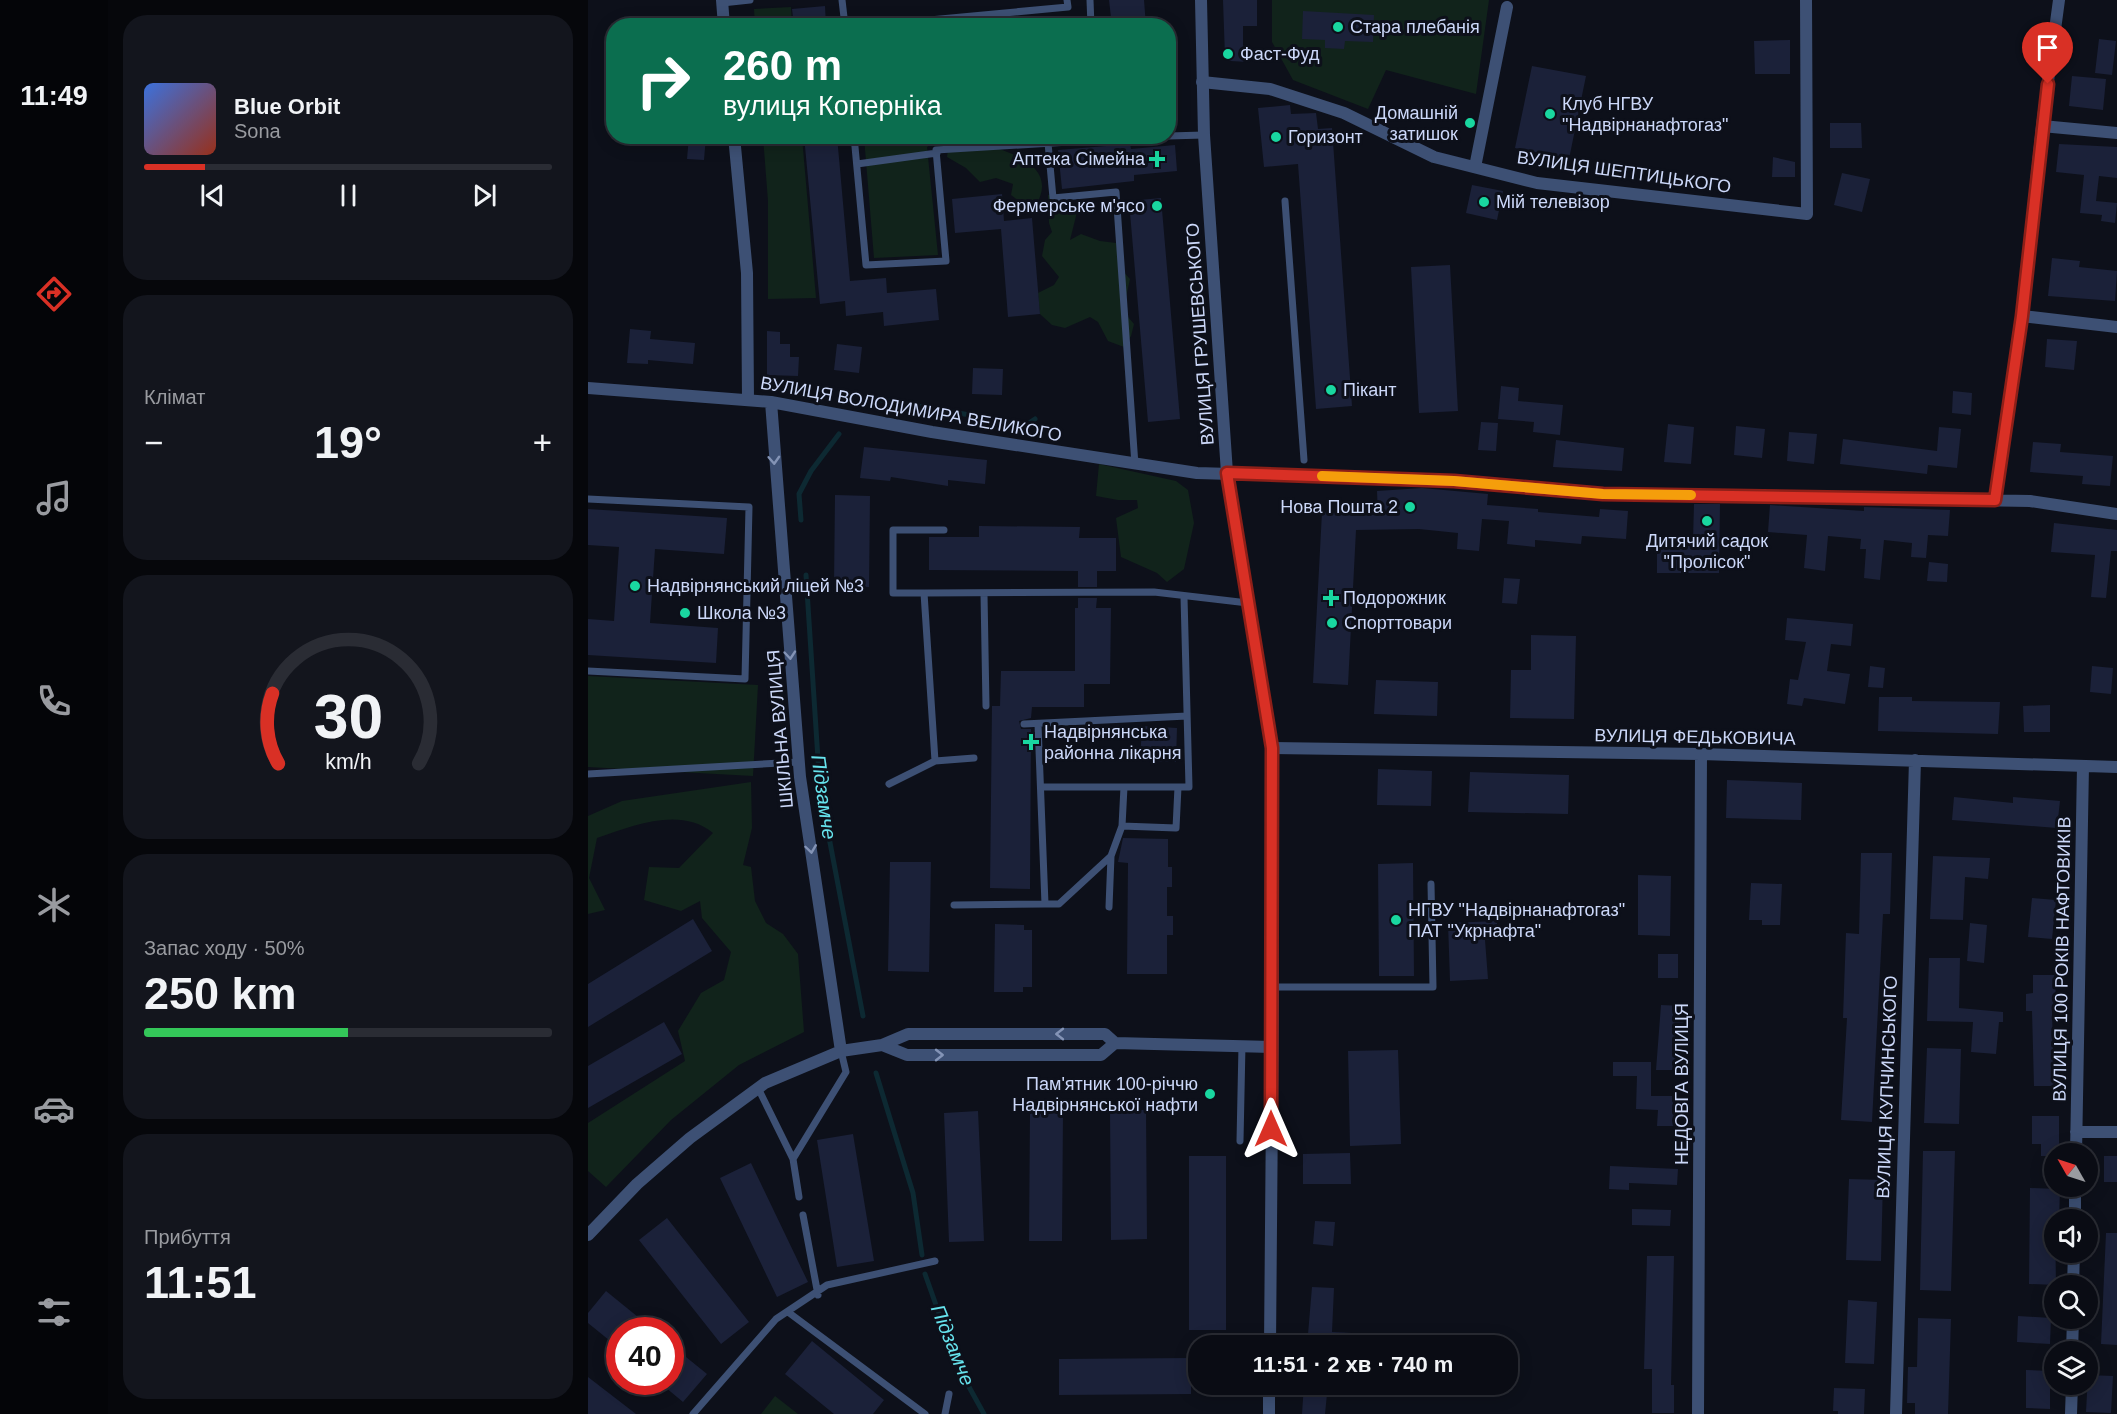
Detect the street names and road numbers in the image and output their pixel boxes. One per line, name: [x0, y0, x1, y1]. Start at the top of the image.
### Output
street label: ВУЛИЦЯ ШЕПТИЦЬКОГО: [1516, 147, 1732, 197]
street label: ВУЛИЦЯ ГРУШЕВСЬКОГО: [1182, 222, 1218, 446]
street label: ВУЛИЦЯ ВОЛОДИМИРА ВЕЛИКОГО: [759, 373, 1063, 445]
street label: ШКІЛЬНА ВУЛИЦЯ: [763, 649, 797, 809]
street label: ВУЛИЦЯ ФЕДЬКОВИЧА: [1594, 725, 1796, 749]
street label: ВУЛИЦЯ 100 РОКІВ НАФТОВИКІВ: [2050, 816, 2074, 1102]
street label: ВУЛИЦЯ КУПЧИНСЬКОГО: [1873, 975, 1901, 1199]
street label: НЕДОВГА ВУЛИЦЯ: [1672, 1003, 1692, 1165]

